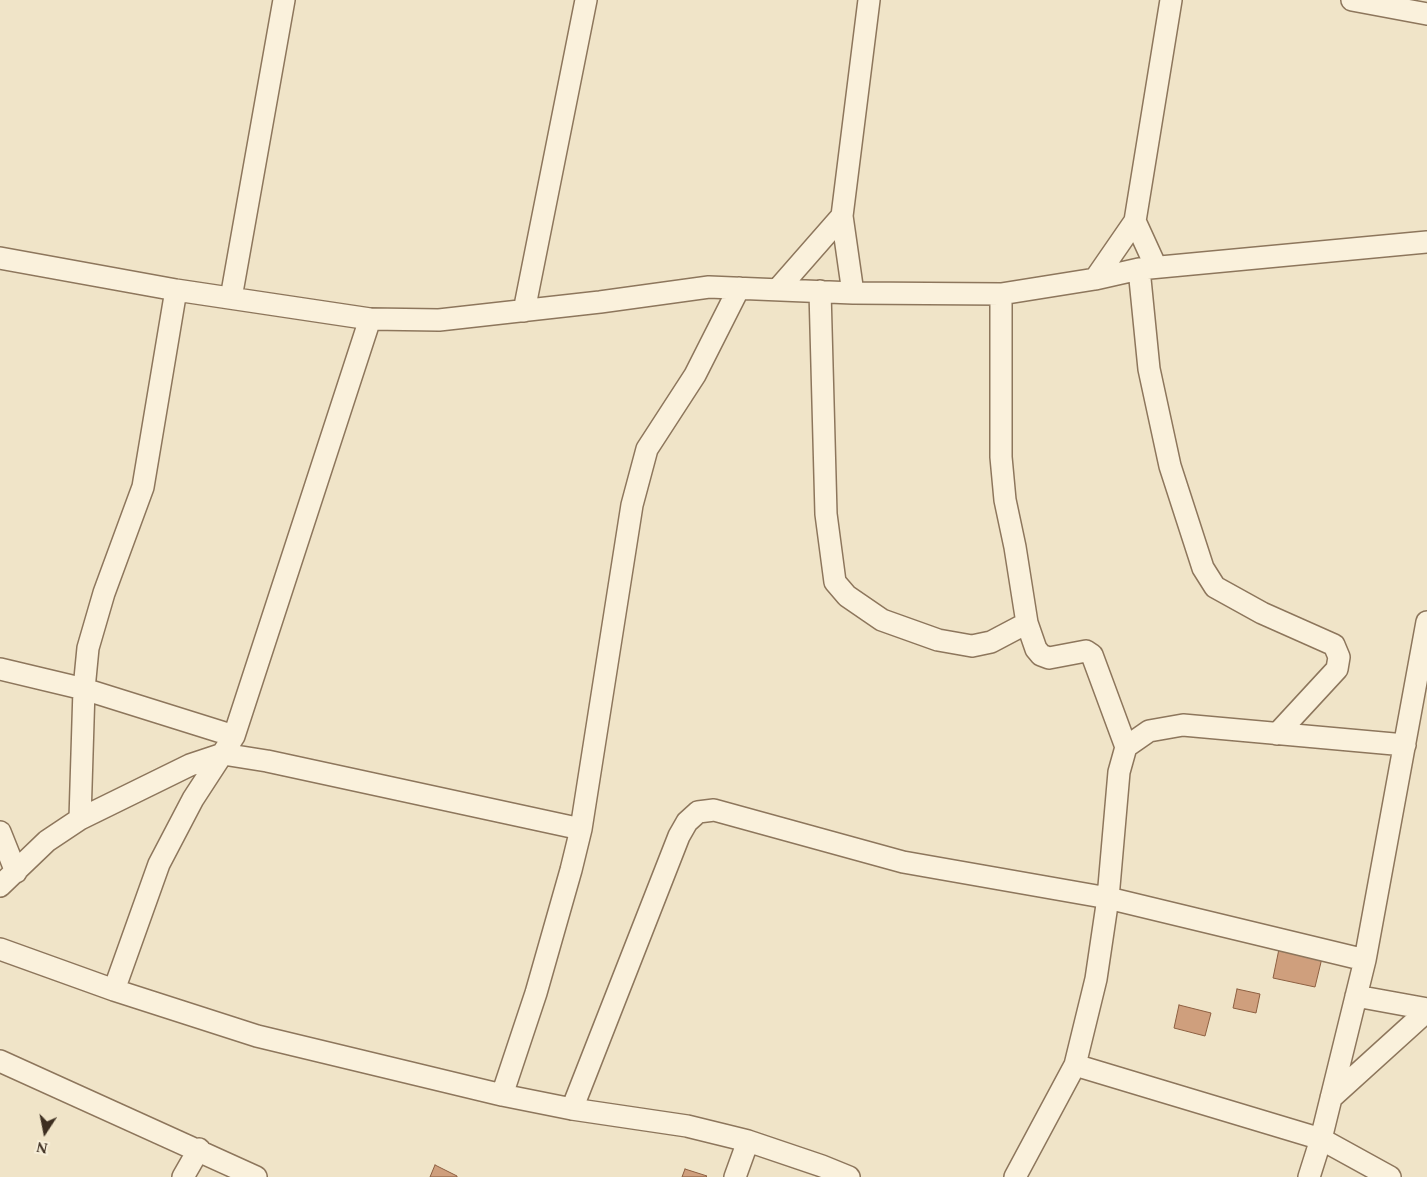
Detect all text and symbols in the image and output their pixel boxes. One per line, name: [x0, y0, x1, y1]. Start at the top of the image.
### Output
north arrow: [20, 1107, 70, 1157]
text: N: [34, 1136, 50, 1159]

